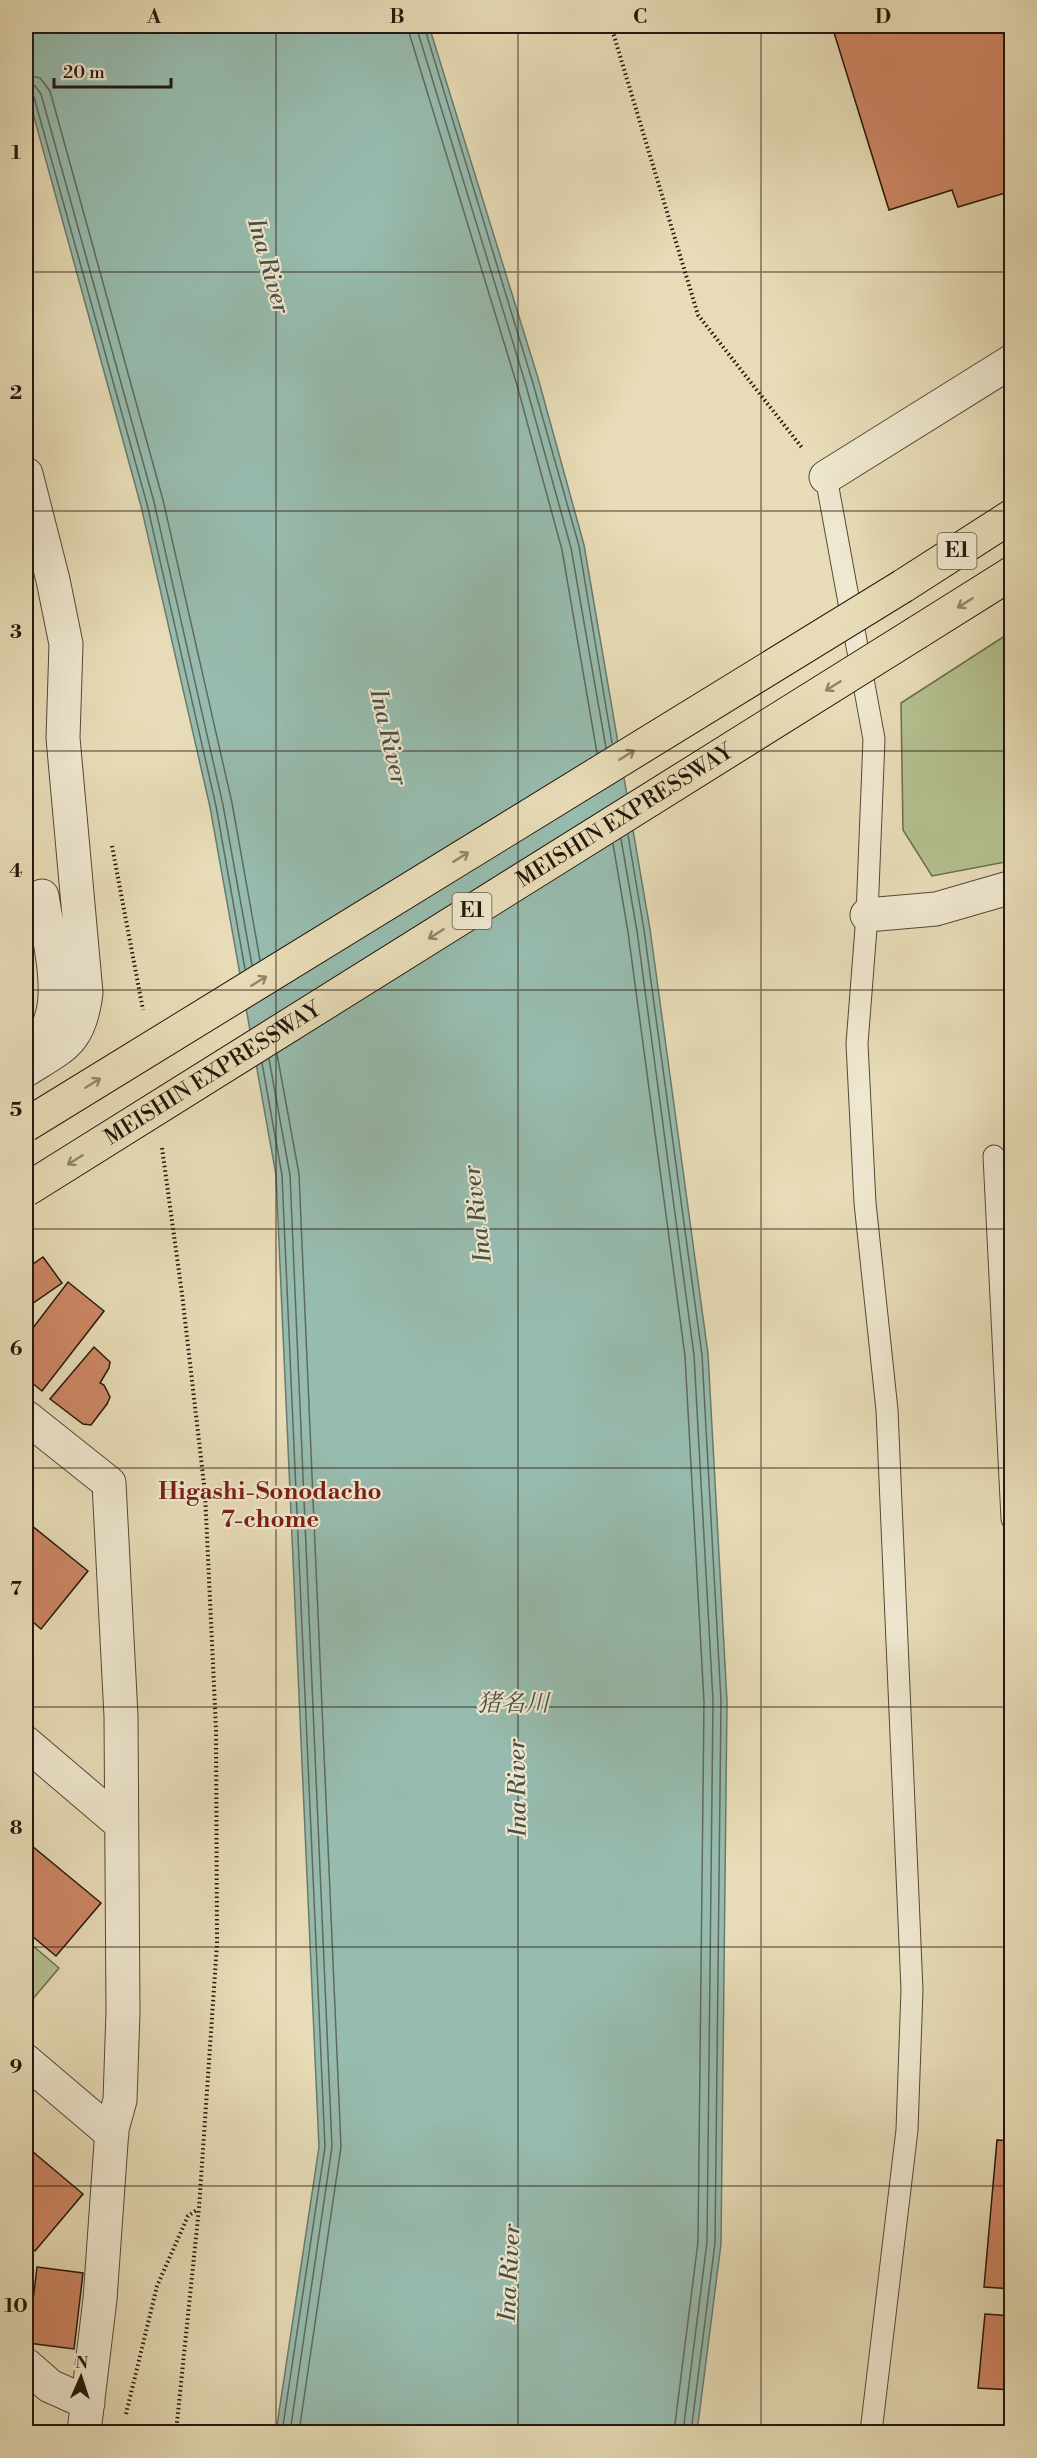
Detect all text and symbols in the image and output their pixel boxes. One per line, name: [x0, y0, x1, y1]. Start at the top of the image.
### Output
text: A: [146, 5, 162, 30]
text: B: [389, 5, 405, 30]
text: C: [633, 5, 647, 30]
text: D: [875, 5, 891, 30]
scale bar: [54, 51, 171, 89]
text: 20 m: [63, 61, 105, 84]
text: 1: [11, 141, 21, 166]
water label: Ina River: [240, 214, 296, 318]
text: 2: [10, 381, 22, 406]
road number: E1: [938, 533, 976, 569]
one-way arrow: [957, 597, 974, 609]
text: 3: [10, 620, 22, 645]
one-way arrow: [824, 679, 841, 692]
water label: Ina River: [362, 685, 414, 789]
street label: MEISHIN EXPRESSWAY: [511, 737, 739, 893]
one-way arrow: [619, 748, 636, 761]
one-way arrow: [452, 851, 469, 863]
text: 4: [9, 859, 23, 884]
road number: E1: [452, 893, 492, 929]
one-way arrow: [428, 928, 445, 940]
one-way arrow: [250, 975, 267, 987]
street label: MEISHIN EXPRESSWAY: [99, 995, 327, 1151]
one-way arrow: [84, 1077, 101, 1089]
text: 5: [10, 1098, 22, 1123]
one-way arrow: [67, 1154, 84, 1166]
water label: Ina River: [457, 1163, 499, 1265]
text: 6: [10, 1337, 23, 1362]
district label: Higashi-Sonodacho 7-chome: [158, 1477, 382, 1535]
text: 7: [10, 1577, 22, 1602]
water label: 猪名川: [477, 1689, 552, 1719]
water label: Ina River: [502, 1738, 534, 1838]
text: 8: [10, 1816, 23, 1841]
text: 9: [10, 2055, 22, 2080]
water label: Ina River: [492, 2222, 528, 2324]
text: 10: [4, 2294, 28, 2319]
north arrow: [51, 2347, 111, 2407]
text: N: [75, 2353, 89, 2373]

